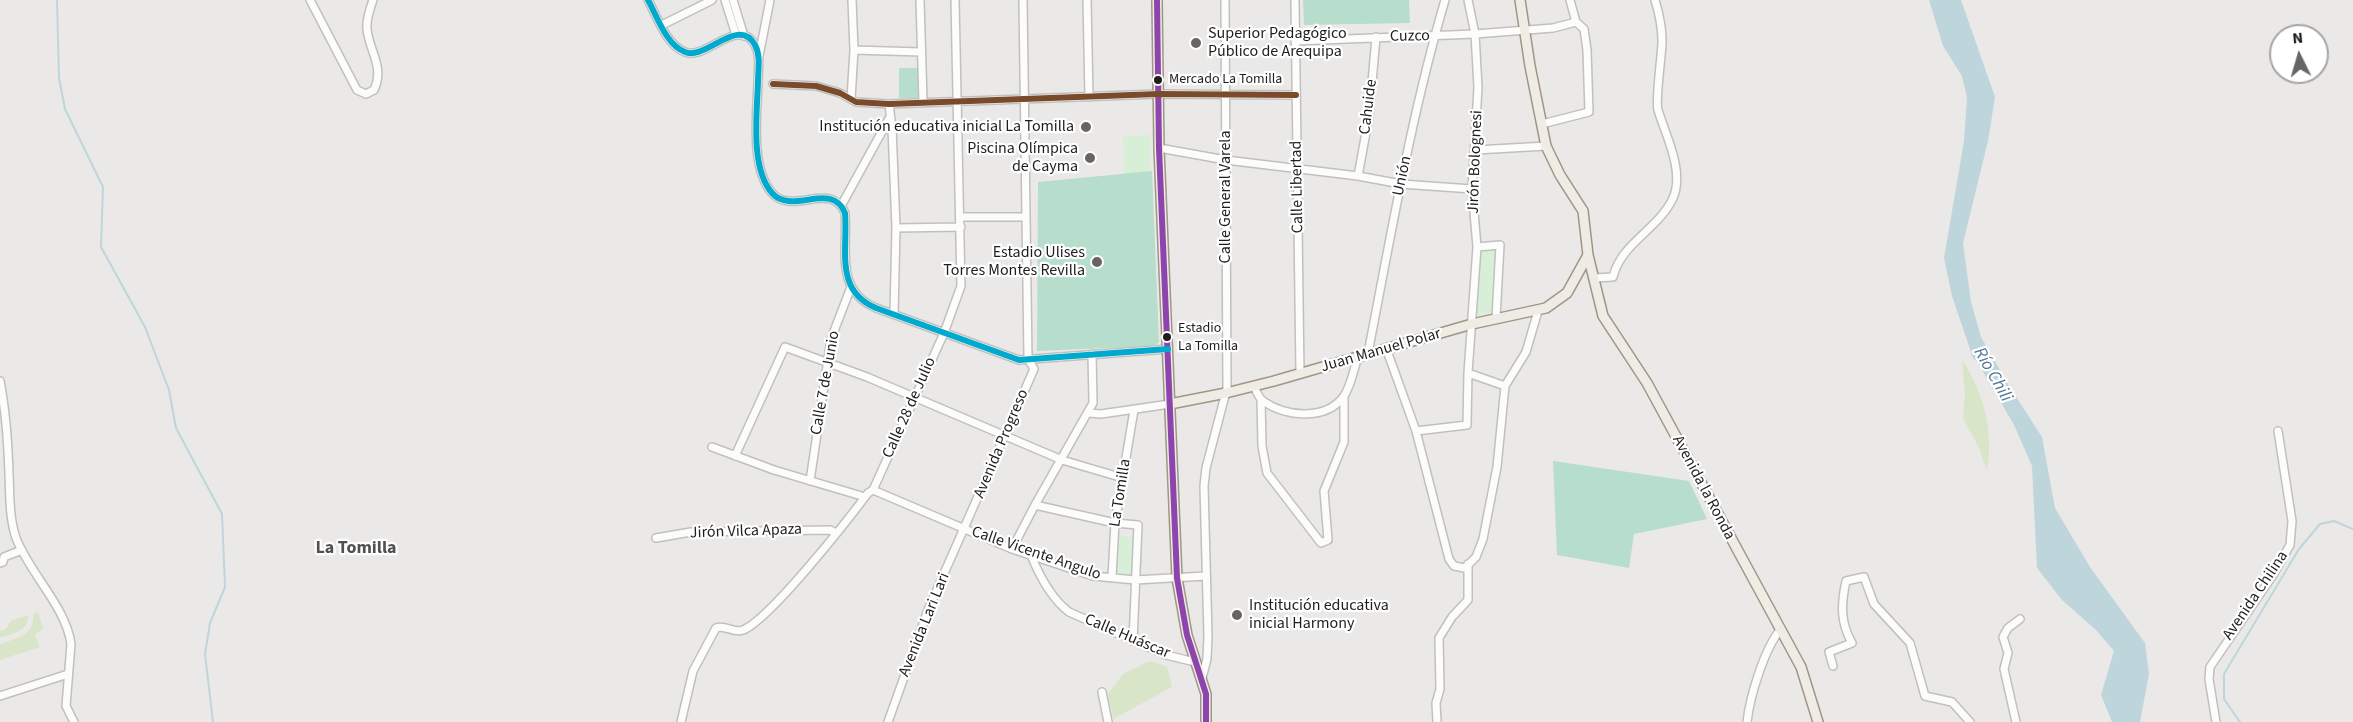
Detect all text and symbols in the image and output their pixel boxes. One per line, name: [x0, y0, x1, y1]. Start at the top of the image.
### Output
place label: Superior Pedagógico Público de Arequipa: [1208, 24, 1347, 62]
north arrow: [2269, 24, 2329, 84]
street label: Cuzco: [1390, 27, 1430, 47]
text: N: [2291, 27, 2304, 49]
marker: Superior Pedagógico Público de Arequipa: [1189, 36, 1203, 50]
place label: Mercado La Tomilla: [1169, 72, 1282, 88]
marker: Mercado La Tomilla: [1152, 74, 1164, 86]
street label: Cahuide: [1356, 78, 1382, 136]
street label: Jirón Bolognesi: [1465, 110, 1487, 214]
place label: Institución educativa inicial La Tomilla: [819, 117, 1074, 137]
marker: Institución educativa inicial La Tomilla: [1079, 120, 1093, 134]
street label: Calle General Varela: [1216, 131, 1236, 263]
place label: Piscina Olímpica de Cayma: [967, 139, 1078, 177]
street label: Calle Libertad: [1288, 141, 1308, 233]
marker: Piscina Olímpica de Cayma: [1083, 151, 1097, 165]
street label: Unión: [1389, 154, 1417, 198]
place label: Estadio Ulises Torres Montes Revilla: [943, 243, 1085, 281]
marker: Estadio Ulises Torres Montes Revilla: [1090, 255, 1104, 269]
place label: Estadio La Tomilla: [1178, 321, 1238, 354]
street label: Juan Manuel Polar: [1319, 325, 1443, 377]
street label: Calle 7 de Junio: [807, 329, 845, 437]
marker: Estadio La Tomilla: [1161, 331, 1173, 343]
water label: Río Chili: [1968, 344, 2016, 406]
street label: Calle 28 de Julio: [879, 354, 941, 462]
street label: Avenida Progreso: [970, 387, 1034, 501]
street label: Avenida la Ronda: [1667, 433, 1739, 543]
street label: La Tomilla: [1106, 458, 1136, 528]
street label: Jirón Vilca Apaza: [690, 520, 802, 544]
street label: Calle Vicente Angulo: [969, 523, 1103, 585]
district label: La Tomilla: [315, 538, 397, 560]
street label: Avenida Chilina: [2219, 548, 2293, 644]
street label: Avenida Lari Lari: [895, 570, 955, 680]
place label: Institución educativa inicial Harmony: [1249, 596, 1389, 634]
marker: Institución educativa inicial Harmony: [1230, 608, 1244, 622]
street label: Calle Huáscar: [1081, 610, 1173, 664]

